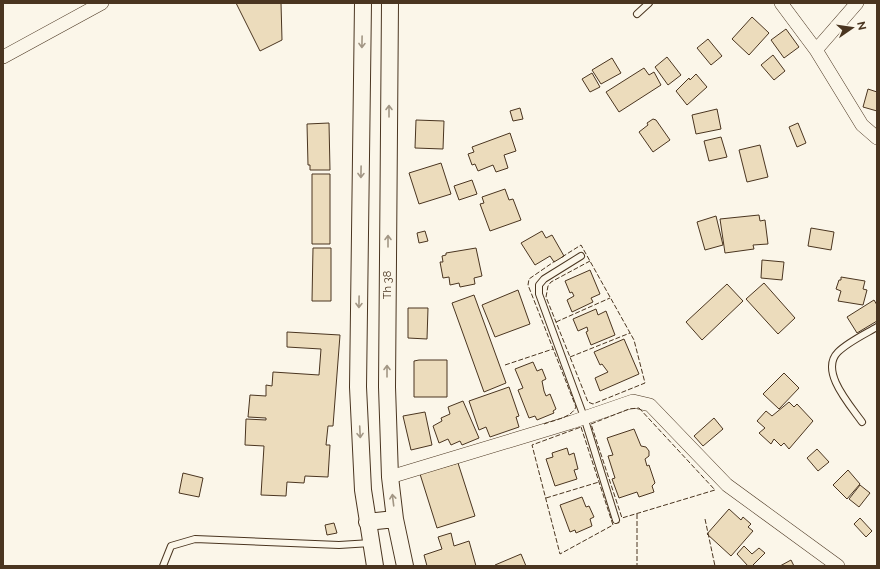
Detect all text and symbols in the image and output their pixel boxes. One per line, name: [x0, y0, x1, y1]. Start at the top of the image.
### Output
north arrow: [832, 8, 872, 48]
text: N: [854, 20, 869, 31]
one-way arrow: [358, 35, 366, 48]
one-way arrow: [385, 105, 393, 118]
one-way arrow: [357, 165, 365, 178]
one-way arrow: [384, 235, 392, 248]
street label: Th 38: [381, 271, 394, 299]
one-way arrow: [355, 295, 363, 308]
one-way arrow: [383, 365, 391, 378]
one-way arrow: [357, 425, 364, 438]
one-way arrow: [389, 494, 397, 507]

